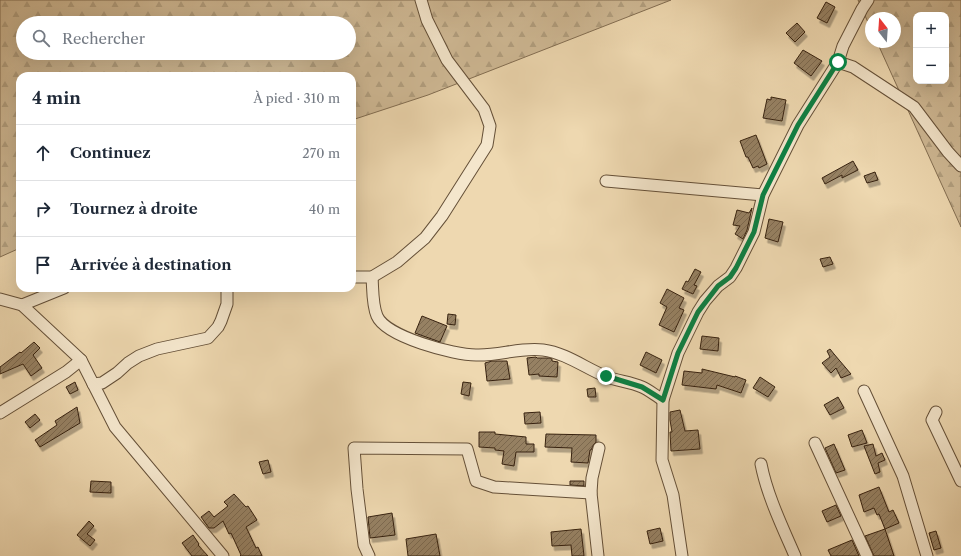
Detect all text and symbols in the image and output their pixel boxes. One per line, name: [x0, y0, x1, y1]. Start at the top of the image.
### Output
north arrow: [865, 12, 901, 48]
map controls: [913, 12, 949, 84]
button: +: [913, 12, 949, 48]
search box: [16, 16, 356, 60]
icon: search: [30, 27, 52, 49]
text: Rechercher: [62, 29, 145, 48]
button: −: [913, 48, 949, 84]
route start: [829, 53, 847, 71]
text: 4 min: [32, 88, 81, 108]
text: À pied · 310 m: [253, 90, 340, 106]
icon: ahead: [32, 142, 54, 164]
text: Continuez: [70, 143, 151, 162]
text: 270 m: [302, 145, 340, 161]
icon: right: [32, 198, 54, 220]
text: Tournez à droite: [70, 199, 198, 218]
text: 40 m: [309, 201, 340, 217]
icon: arrive: [32, 254, 54, 276]
text: Arrivée à destination: [70, 255, 232, 274]
route end: [597, 367, 615, 385]

